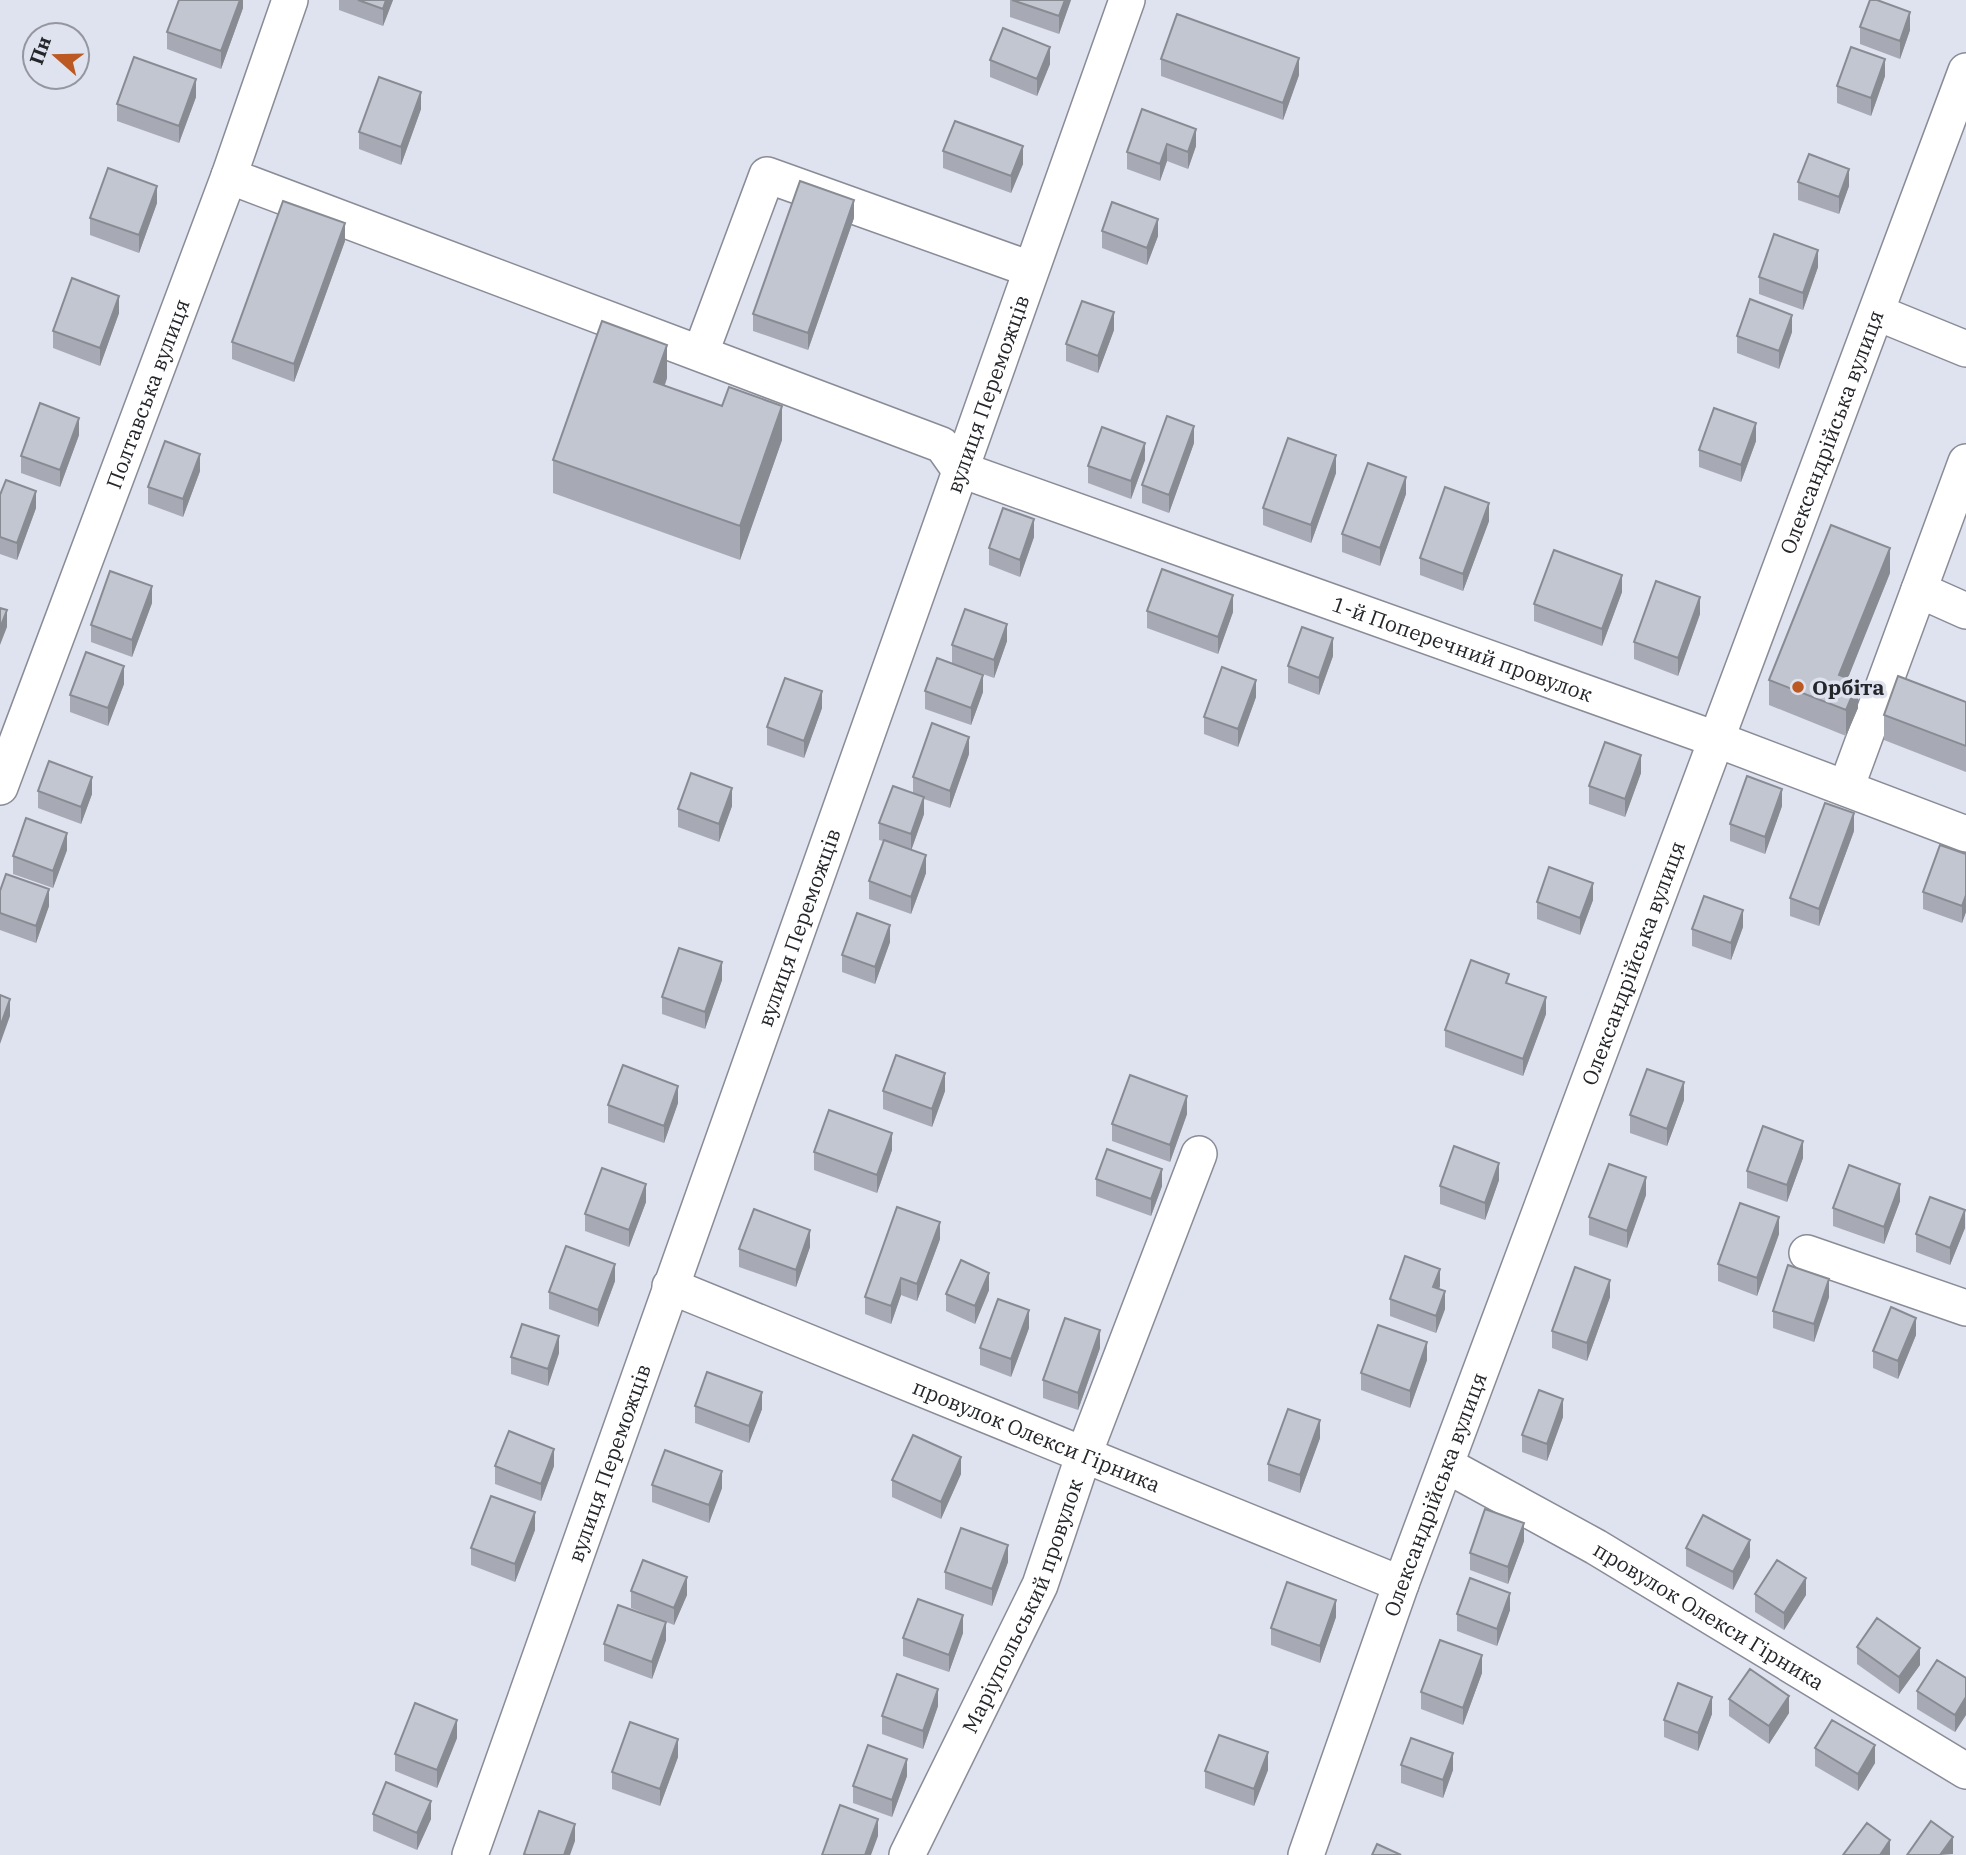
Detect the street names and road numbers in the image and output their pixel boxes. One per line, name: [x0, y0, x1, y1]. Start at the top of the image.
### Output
street label: вулиця Переможців: [940, 291, 1035, 497]
street label: Полтавська вулиця: [99, 295, 196, 493]
street label: Олександрійська вулиця: [1773, 306, 1890, 558]
street label: 1-й Поперечний провулок: [1329, 589, 1596, 708]
street label: вулиця Переможців: [751, 825, 846, 1030]
street label: Олександрійська вулиця: [1575, 837, 1691, 1089]
street label: вулиця Переможців: [561, 1360, 657, 1566]
street label: Олександрійська вулиця: [1377, 1368, 1493, 1620]
street label: провулок Олекси Гірника: [909, 1372, 1165, 1498]
street label: Маріупольський провулок: [955, 1475, 1089, 1738]
street label: провулок Олекси Гірника: [1589, 1535, 1830, 1696]

